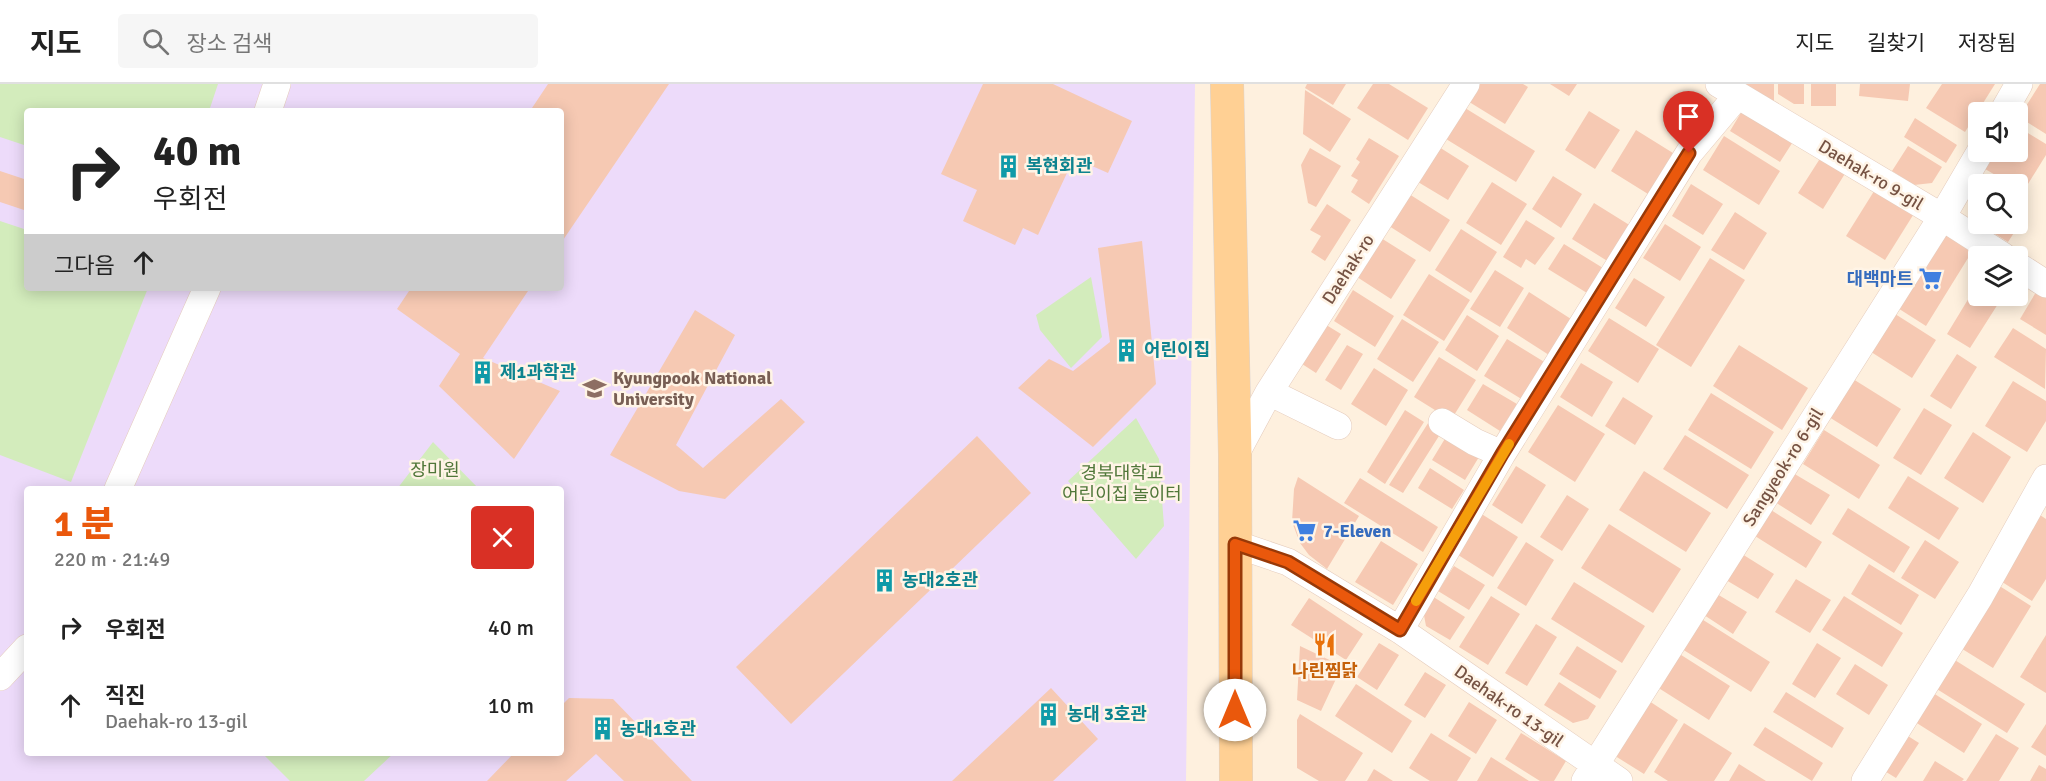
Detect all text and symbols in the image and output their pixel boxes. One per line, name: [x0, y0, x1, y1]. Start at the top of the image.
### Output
search box: [118, 14, 538, 68]
icon: search: [139, 25, 172, 58]
text: 지도: [30, 27, 82, 61]
text: 장소 검색: [187, 30, 272, 57]
text: 지도: [1795, 30, 1834, 56]
text: 길찾기: [1867, 30, 1925, 56]
text: 저장됨: [1958, 30, 2016, 56]
pin: [1663, 91, 1714, 153]
icon: arrive: [1672, 100, 1705, 133]
map controls: [1968, 102, 2028, 306]
button: sound: [1968, 102, 2028, 162]
text: 40 m: [153, 126, 242, 177]
icon: right: [54, 132, 132, 210]
street label: Daehak-ro 9-gil: [1814, 135, 1928, 215]
building icon: 복현회관: [995, 153, 1021, 179]
place label: 복현회관: [1026, 155, 1093, 177]
button: search: [1968, 174, 2028, 234]
text: 우회전: [153, 183, 228, 216]
street label: Daehak-ro: [1317, 230, 1379, 308]
icon: ahead: [127, 246, 160, 279]
button: layers: [1968, 246, 2028, 306]
text: 그다음: [54, 252, 115, 279]
supermarket icon: 대백마트: [1918, 266, 1944, 292]
place label: 대백마트: [1847, 268, 1913, 290]
building icon: 어린이집: [1113, 337, 1139, 363]
place label: 어린이집: [1144, 339, 1210, 361]
building icon: 제1과학관: [469, 359, 495, 385]
place label: 제1과학관: [500, 361, 576, 383]
place label: Kyungpook National University: [613, 367, 772, 410]
school or university icon: Kyungpook National University: [582, 375, 608, 401]
street label: Sangyeok-ro 6-gil: [1738, 404, 1828, 530]
park label: 장미원: [410, 459, 460, 481]
park label: 경북대학교 어린이집 놀이터: [1062, 462, 1182, 505]
text: 1 분: [54, 502, 114, 547]
button: close: [471, 506, 534, 569]
supermarket icon: 7-Eleven: [1292, 518, 1318, 544]
place label: 7-Eleven: [1323, 520, 1391, 542]
text: 220 m · 21:49: [54, 547, 170, 572]
building icon: 농대2호관: [871, 567, 897, 593]
place label: 농대2호관: [902, 569, 978, 591]
icon: right: [54, 611, 87, 644]
text: 40 m: [488, 614, 534, 641]
text: 우회전: [105, 616, 166, 643]
restaurant icon: 나린찜닭: [1312, 632, 1338, 658]
place label: 나린찜닭: [1292, 660, 1358, 682]
street label: Daehak-ro 13-gil: [1450, 660, 1568, 752]
position arrow: [1203, 678, 1267, 742]
text: 직진: [105, 682, 145, 709]
icon: ahead: [54, 689, 87, 722]
text: 10 m: [488, 692, 534, 719]
building icon: 농대 3호관: [1036, 701, 1062, 727]
place label: 농대 3호관: [1067, 703, 1147, 725]
text: Daehak-ro 13-gil: [105, 709, 248, 734]
building icon: 농대1호관: [589, 716, 615, 742]
place label: 농대1호관: [620, 718, 696, 740]

